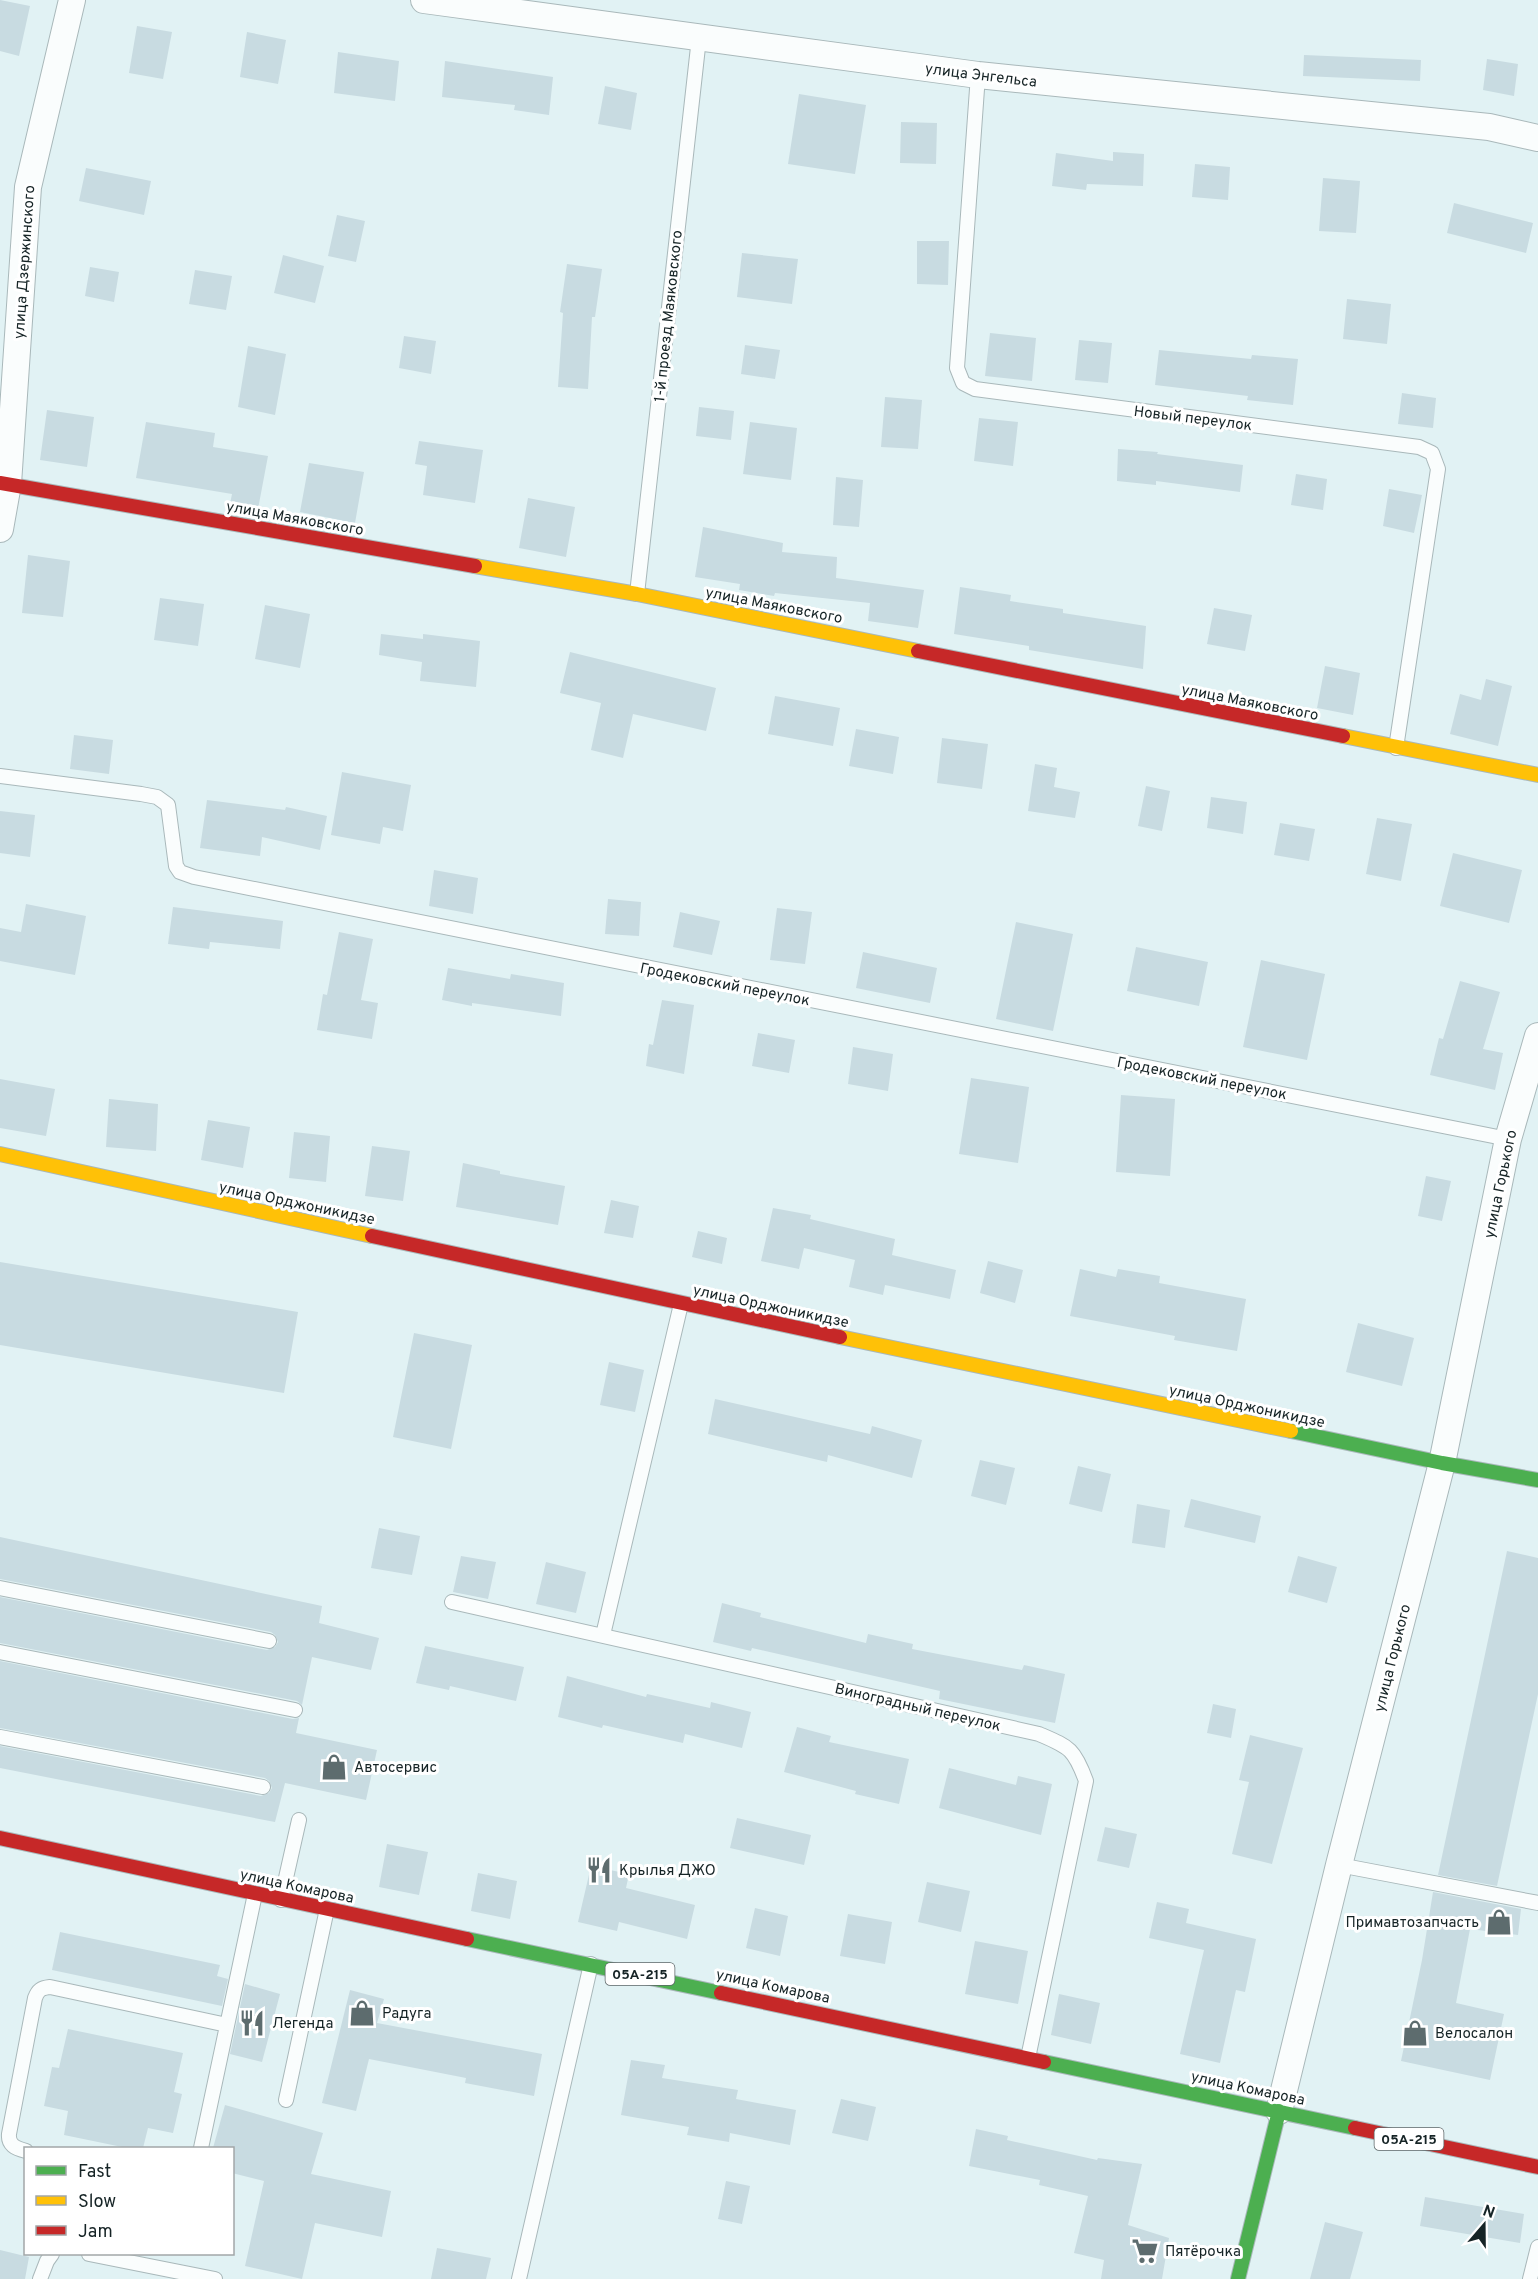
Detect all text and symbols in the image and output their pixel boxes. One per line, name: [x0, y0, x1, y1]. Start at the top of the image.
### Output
street label: улица Энгельса: [924, 60, 1038, 93]
street label: улица Дзержинского: [11, 185, 40, 340]
street label: 1-й проезд Маяковского: [651, 229, 688, 403]
street label: Новый переулок: [1133, 403, 1253, 436]
street label: улица Маяковского: [225, 498, 365, 541]
street label: улица Маяковского: [704, 584, 844, 629]
street label: улица Маяковского: [1180, 681, 1320, 726]
street label: Гродековский переулок: [638, 960, 811, 1011]
street label: Гродековский переулок: [1115, 1054, 1288, 1105]
street label: улица Горького: [1481, 1128, 1522, 1240]
street label: улица Орджоникидзе: [217, 1179, 376, 1230]
street label: улица Орджоникидзе: [691, 1282, 850, 1333]
street label: улица Орджоникидзе: [1167, 1382, 1326, 1433]
street label: улица Горького: [1371, 1603, 1416, 1714]
street label: Виноградный переулок: [833, 1680, 1003, 1737]
shop icon: Автосервис: [319, 1752, 349, 1782]
place label: Автосервис: [354, 1759, 437, 1778]
restaurant icon: Крылья ДЖО: [584, 1855, 614, 1885]
place label: Крылья ДЖО: [619, 1862, 716, 1881]
street label: улица Комарова: [238, 1866, 355, 1909]
shop icon: Примавтозапчасть: [1484, 1907, 1514, 1937]
place label: Примавтозапчасть: [1345, 1914, 1479, 1933]
road number: 05А-215: [606, 1963, 674, 1985]
street label: улица Комарова: [714, 1966, 831, 2009]
shop icon: Радуга: [347, 1998, 377, 2028]
place label: Радуга: [382, 2005, 431, 2024]
restaurant icon: Легенда: [237, 2008, 267, 2038]
place label: Легенда: [272, 2015, 333, 2034]
shop icon: Велосалон: [1400, 2018, 1430, 2048]
place label: Велосалон: [1435, 2025, 1513, 2044]
street label: улица Комарова: [1189, 2068, 1306, 2111]
road number: 05А-215: [1374, 2128, 1444, 2150]
legend: [24, 2147, 234, 2255]
text: Fast: [78, 2161, 111, 2184]
text: Slow: [78, 2191, 116, 2214]
north arrow: [1454, 2195, 1514, 2255]
text: N: [1480, 2201, 1497, 2224]
text: Jam: [78, 2221, 113, 2244]
supermarket icon: Пятёрочка: [1130, 2236, 1160, 2266]
place label: Пятёрочка: [1165, 2243, 1241, 2262]

